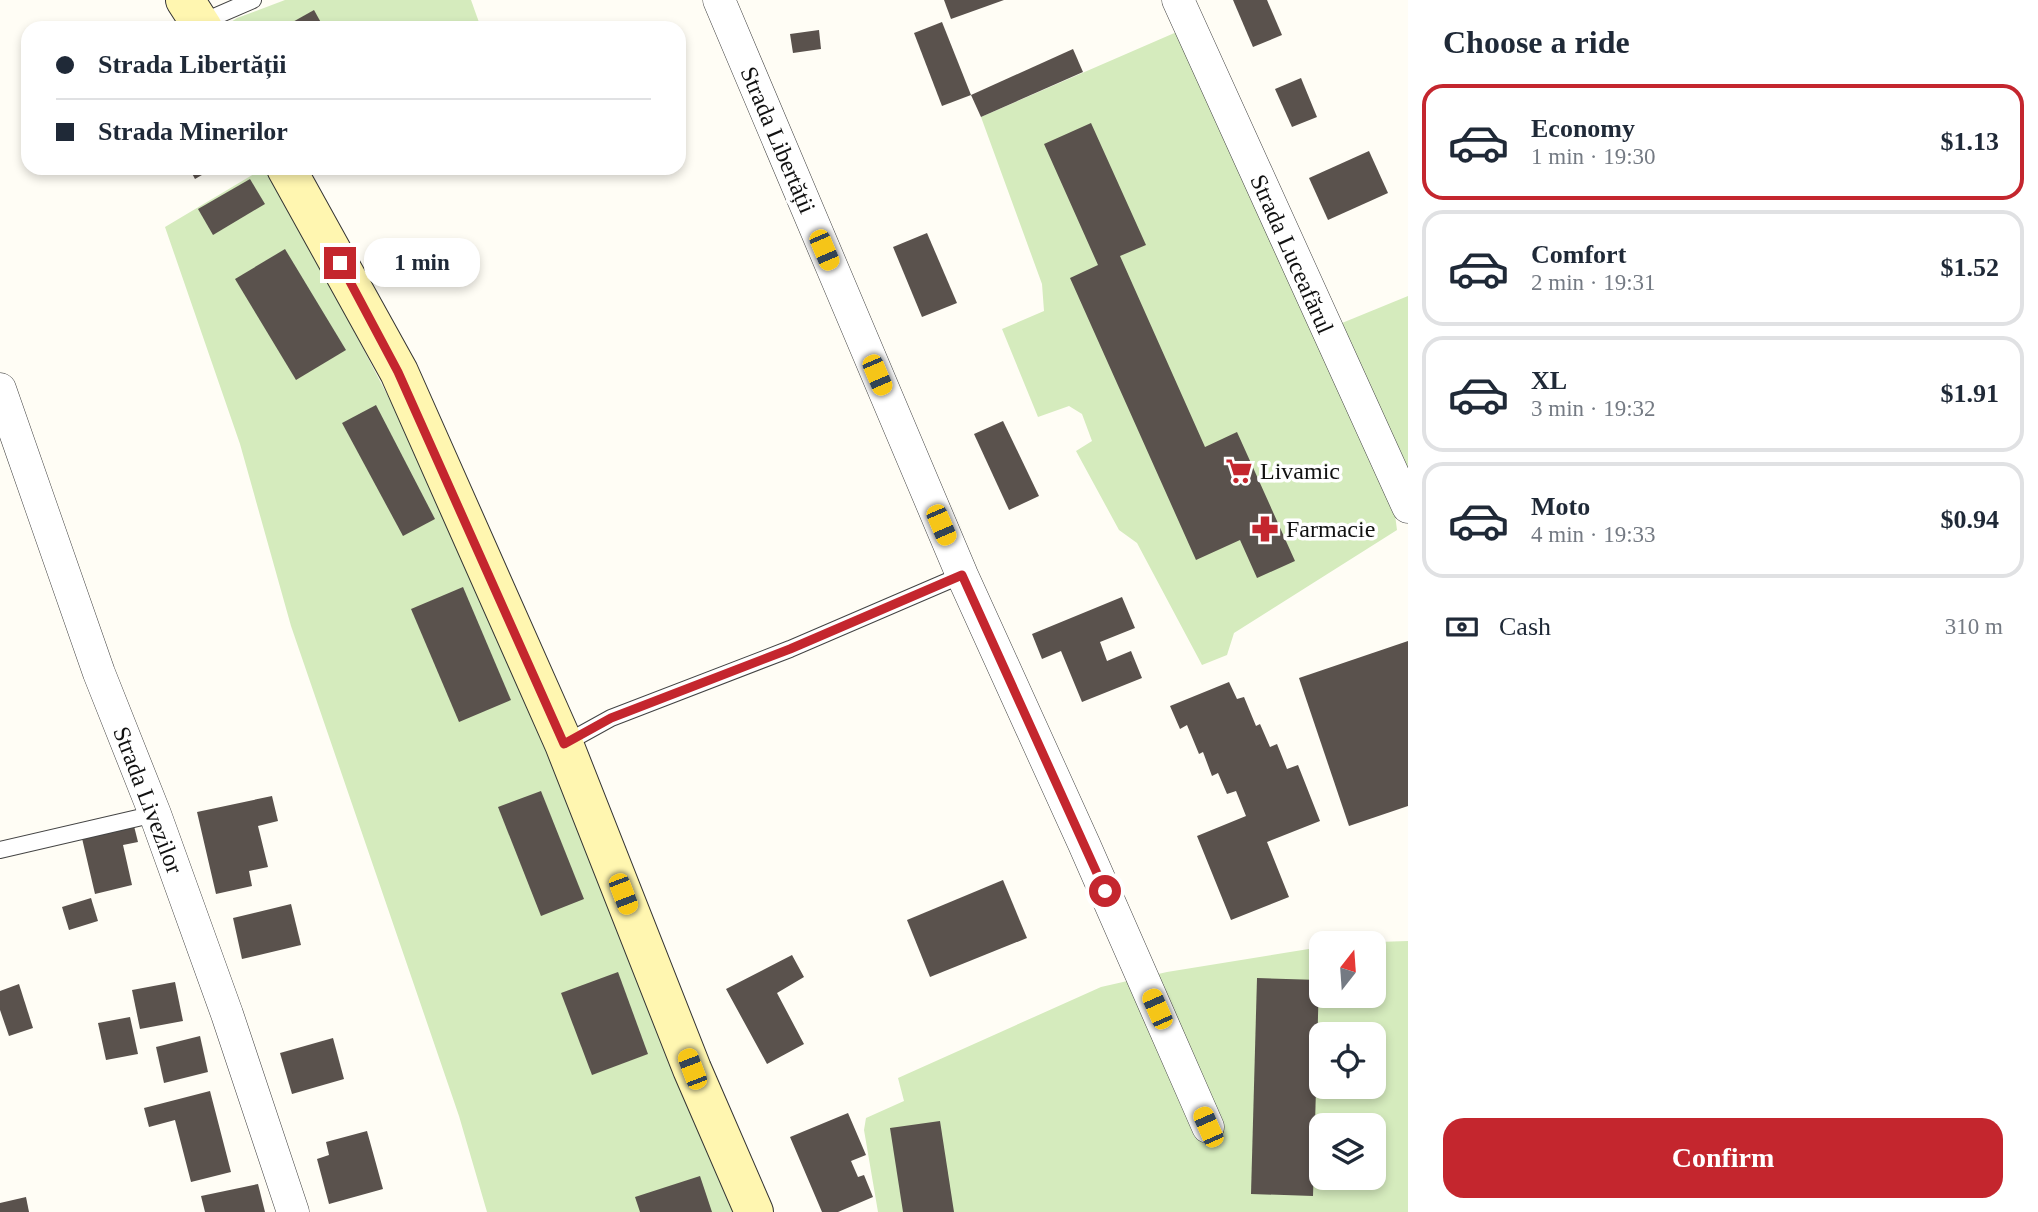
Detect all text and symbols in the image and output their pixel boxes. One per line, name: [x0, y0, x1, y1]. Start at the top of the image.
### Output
text: Choose a ride: [1443, 24, 1630, 60]
text: Strada Libertății: [98, 50, 287, 79]
street label: Strada Libertății: [735, 63, 821, 217]
icon: car: [1447, 111, 1510, 174]
text: Economy: [1531, 114, 1635, 143]
text: Strada Minerilor: [98, 117, 288, 146]
text: $1.13: [1941, 127, 1999, 156]
text: 1 min · 19:30: [1531, 144, 1656, 169]
street label: Strada Luceafărul: [1245, 170, 1339, 338]
car: [807, 227, 842, 273]
icon: car: [1447, 237, 1510, 300]
callout: 1 min: [364, 238, 480, 288]
text: Comfort: [1531, 240, 1626, 269]
route end: [324, 247, 356, 279]
text: 1 min: [394, 250, 450, 275]
text: $1.52: [1941, 253, 1999, 282]
text: 2 min · 19:31: [1531, 270, 1656, 295]
car: [860, 352, 895, 398]
icon: car: [1447, 363, 1510, 426]
text: XL: [1531, 366, 1567, 395]
text: $1.91: [1941, 379, 1999, 408]
text: 3 min · 19:32: [1531, 396, 1656, 421]
supermarket icon: Livamic: [1224, 456, 1254, 486]
place label: Livamic: [1260, 458, 1340, 484]
icon: car: [1447, 489, 1510, 552]
text: Moto: [1531, 492, 1590, 521]
car: [924, 502, 959, 548]
text: $0.94: [1941, 505, 1999, 534]
pharmacy icon: Farmacie: [1250, 514, 1280, 544]
place label: Farmacie: [1286, 516, 1375, 542]
text: 4 min · 19:33: [1531, 522, 1656, 547]
icon: cash: [1443, 608, 1481, 646]
text: Cash: [1499, 612, 1551, 641]
text: 310 m: [1945, 614, 2003, 639]
street label: Strada Livezilor: [108, 723, 188, 877]
car: [606, 871, 641, 917]
route start: [1089, 875, 1121, 907]
north arrow: [1309, 931, 1386, 1008]
map controls: [1309, 931, 1386, 1190]
car: [1139, 986, 1176, 1032]
button: locate: [1309, 1022, 1386, 1099]
car: [675, 1046, 710, 1092]
car: [1190, 1104, 1227, 1150]
button: layers: [1309, 1113, 1386, 1190]
button: Confirm: [1443, 1118, 2003, 1198]

